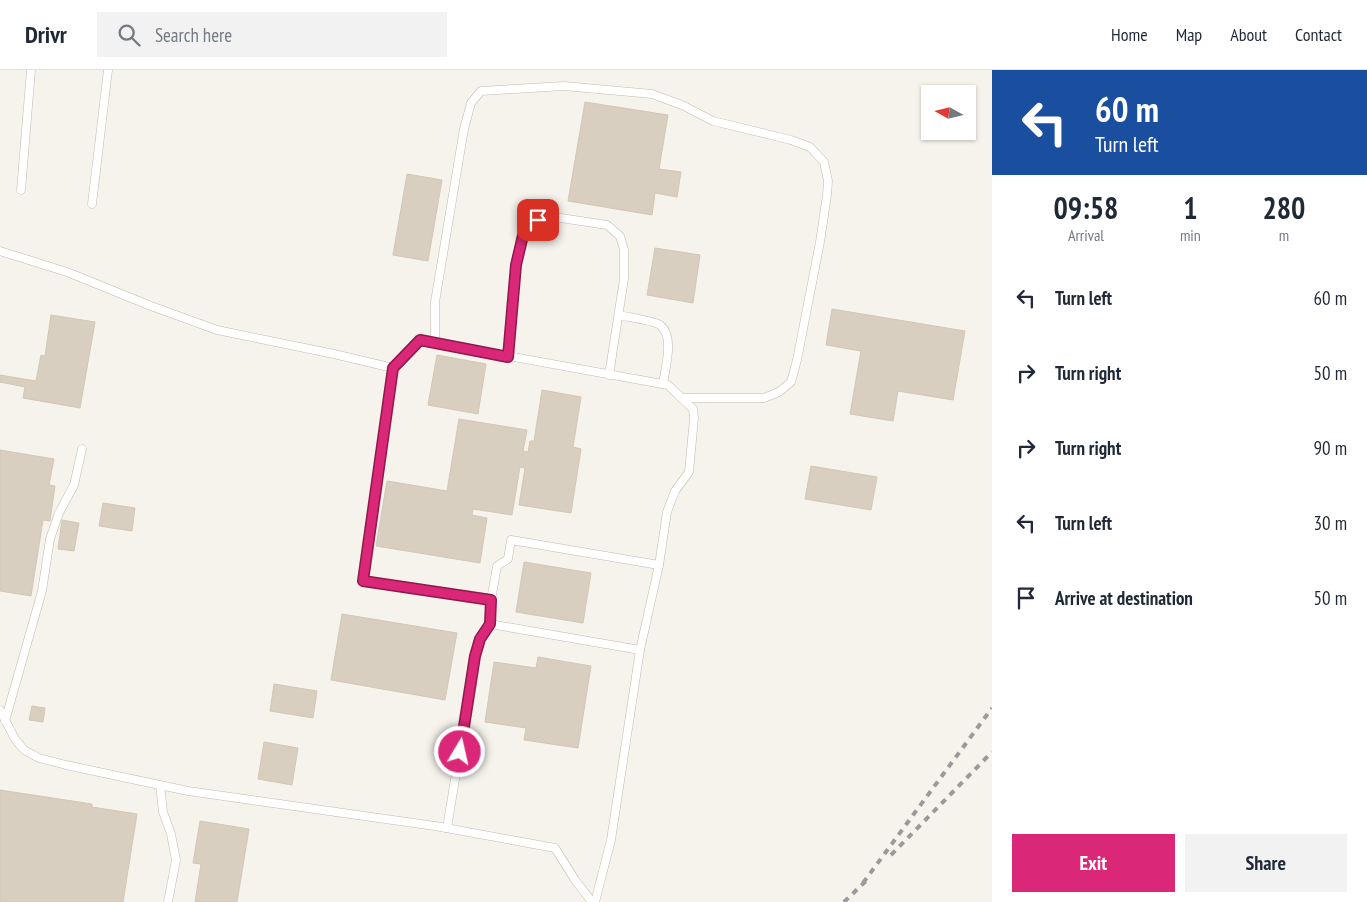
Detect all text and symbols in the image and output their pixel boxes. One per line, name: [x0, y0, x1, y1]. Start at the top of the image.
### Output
search box: [97, 12, 447, 57]
text: Drivr: [25, 19, 67, 50]
icon: search: [115, 21, 143, 49]
text: Search here: [155, 23, 232, 47]
text: Home: [1111, 23, 1148, 46]
text: Map: [1176, 23, 1202, 46]
text: About: [1230, 23, 1267, 46]
text: Contact: [1295, 23, 1342, 46]
north arrow: [921, 85, 976, 140]
map controls: [921, 85, 976, 140]
text: 60 m: [1095, 86, 1159, 132]
icon: left: [1012, 90, 1077, 155]
text: Turn left: [1095, 130, 1159, 158]
text: 09:58: [1054, 188, 1118, 227]
text: 1: [1183, 188, 1198, 227]
text: 280: [1262, 188, 1305, 227]
pin: [517, 199, 559, 241]
icon: arrive: [524, 206, 552, 234]
text: Arrival: [1068, 225, 1104, 245]
text: min: [1180, 225, 1201, 245]
text: m: [1279, 225, 1289, 245]
icon: left: [1012, 284, 1040, 312]
text: Turn left: [1055, 286, 1112, 310]
text: 60 m: [1314, 286, 1347, 310]
icon: right: [1012, 359, 1040, 387]
text: Turn right: [1055, 361, 1121, 385]
text: 50 m: [1314, 361, 1347, 385]
icon: right: [1012, 434, 1040, 462]
text: Turn right: [1055, 436, 1121, 460]
text: 90 m: [1314, 436, 1347, 460]
icon: left: [1012, 509, 1040, 537]
text: Turn left: [1055, 511, 1112, 535]
text: 30 m: [1314, 511, 1347, 535]
icon: arrive: [1012, 584, 1040, 612]
text: Arrive at destination: [1055, 586, 1193, 610]
text: 50 m: [1314, 586, 1347, 610]
position arrow: [433, 725, 485, 777]
button: Exit: [1012, 834, 1175, 892]
button: Share: [1185, 834, 1347, 892]

